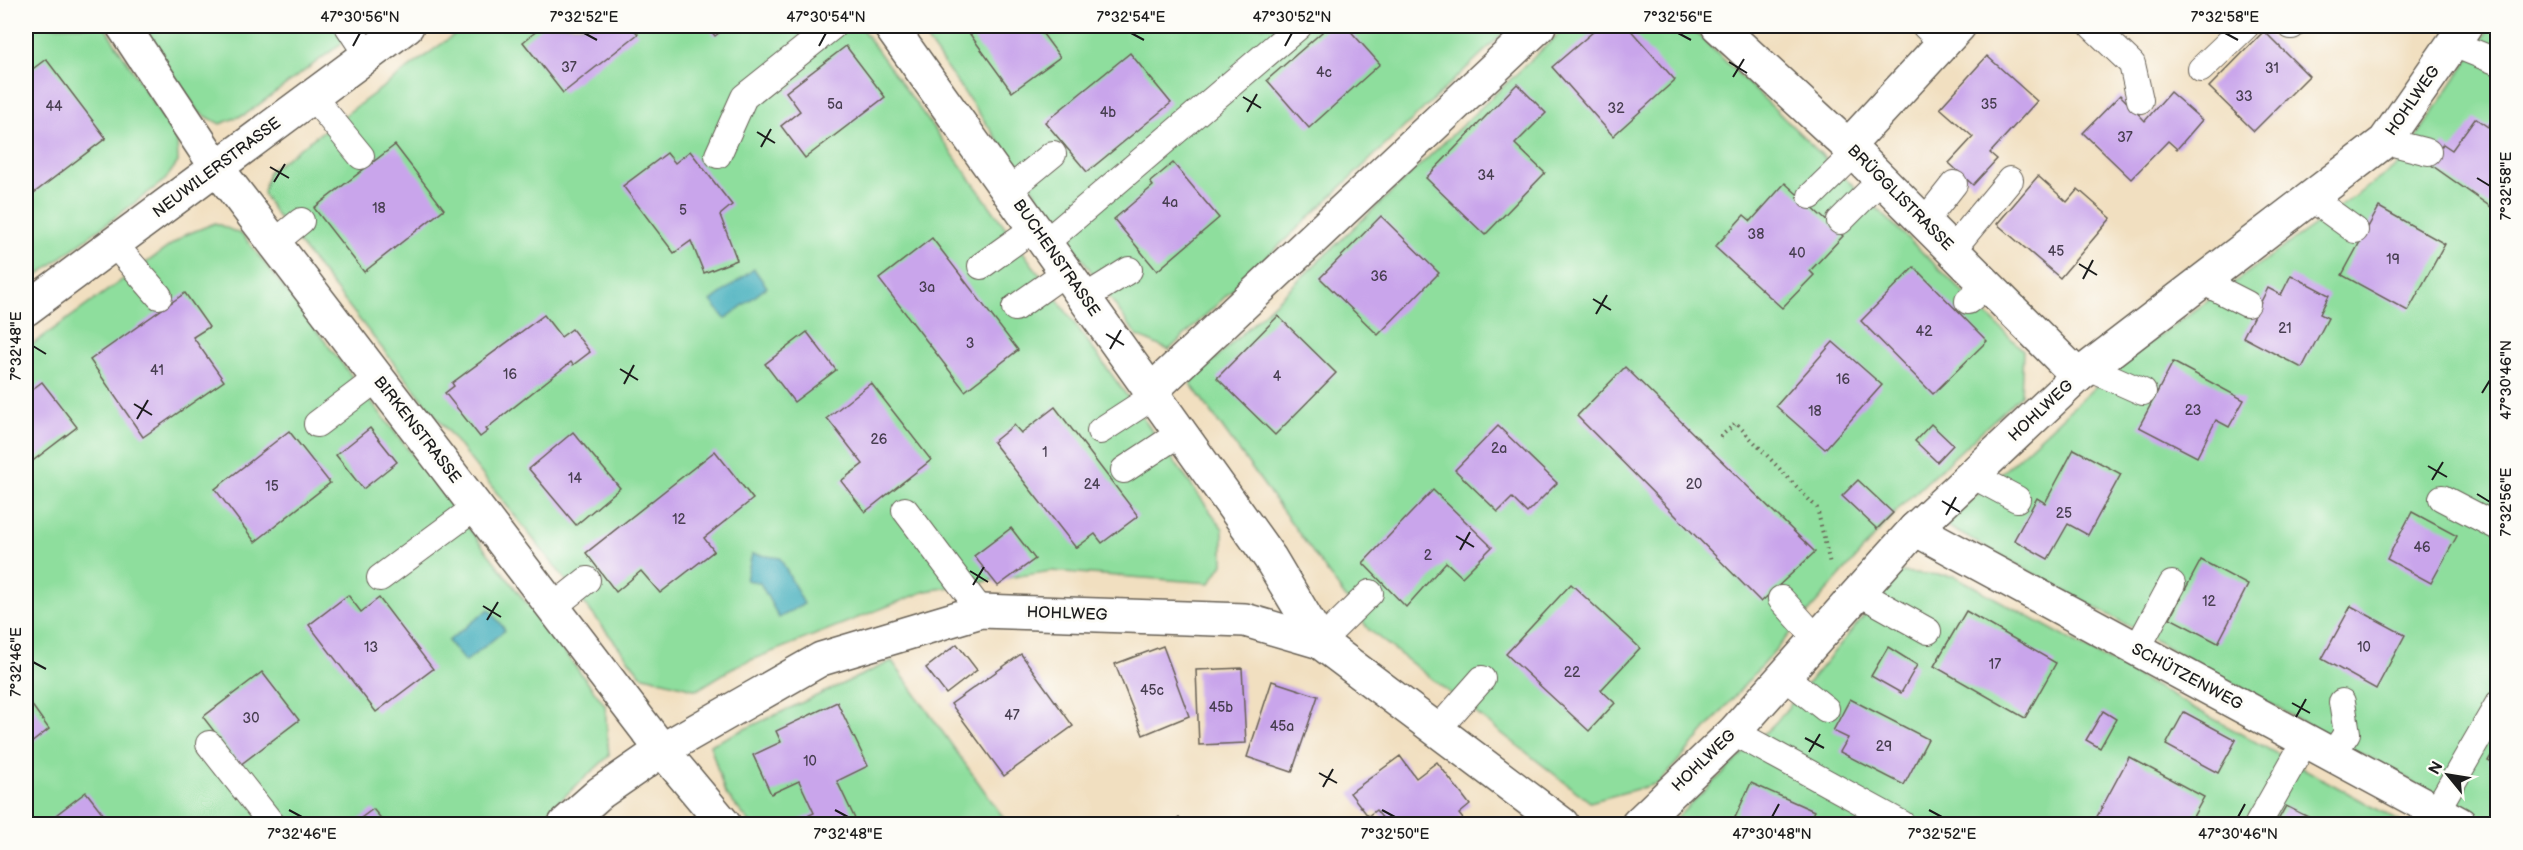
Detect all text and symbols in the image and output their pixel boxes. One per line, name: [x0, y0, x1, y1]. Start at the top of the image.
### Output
text: 47°30'56"N: [320, 8, 400, 27]
text: 7°32'52"E: [550, 8, 618, 27]
text: 47°30'54"N: [786, 8, 866, 27]
text: 7°32'54"E: [1097, 8, 1166, 27]
text: 47°30'52"N: [1252, 8, 1332, 27]
text: 7°32'56"E: [1644, 8, 1713, 27]
text: 7°32'58"E: [2191, 8, 2259, 27]
house number: 37: [561, 59, 577, 76]
house number: 31: [2265, 60, 2279, 77]
street label: HOHLWEG: [2382, 62, 2444, 140]
house number: 4c: [1316, 64, 1332, 81]
house number: 33: [2235, 88, 2253, 105]
house number: 5a: [827, 96, 843, 113]
house number: 35: [1981, 96, 1997, 113]
house number: 44: [45, 98, 63, 115]
house number: 32: [1608, 100, 1625, 117]
house number: 4b: [1100, 104, 1116, 121]
street label: NEUWILERSTRASSE: [149, 114, 285, 222]
house number: 37: [2117, 129, 2133, 146]
street label: BRÜGGLISTRASSE: [1843, 140, 1958, 255]
text: 7°32'58"E: [2497, 152, 2516, 220]
house number: 34: [1477, 167, 1495, 184]
house number: 4a: [1162, 194, 1178, 211]
street label: BUCHENSTRASSE: [1009, 196, 1103, 320]
house number: 18: [372, 200, 386, 217]
house number: 5: [679, 202, 687, 219]
house number: 38: [1748, 226, 1764, 243]
house number: 45: [2048, 243, 2064, 260]
house number: 40: [1789, 245, 1805, 262]
house number: 19: [2386, 251, 2400, 268]
house number: 36: [1370, 268, 1388, 285]
house number: 3a: [919, 279, 935, 296]
text: 7°32'48"E: [7, 311, 26, 381]
house number: 21: [2278, 320, 2292, 337]
house number: 42: [1916, 323, 1933, 340]
house number: 3: [966, 335, 974, 352]
text: 47°30'46"N: [2497, 340, 2516, 420]
house number: 41: [150, 362, 164, 379]
house number: 16: [503, 366, 517, 383]
house number: 4: [1273, 368, 1282, 385]
house number: 16: [1836, 371, 1850, 388]
street label: BIRKENSTRASSE: [369, 373, 465, 487]
street label: HOHLWEG: [2005, 376, 2077, 446]
house number: 23: [2185, 402, 2201, 419]
house number: 18: [1808, 403, 1822, 420]
house number: 26: [871, 431, 888, 448]
house number: 2a: [1491, 440, 1507, 457]
house number: 1: [1042, 444, 1048, 461]
text: 7°32'56"E: [2497, 467, 2516, 536]
house number: 14: [568, 470, 582, 487]
house number: 24: [1084, 476, 1101, 493]
house number: 20: [1686, 476, 1702, 493]
house number: 15: [265, 478, 279, 495]
house number: 25: [2056, 505, 2072, 522]
house number: 12: [672, 511, 687, 528]
house number: 46: [2413, 539, 2431, 556]
house number: 2: [1424, 547, 1433, 564]
house number: 12: [2202, 593, 2217, 610]
street label: HOHLWEG: [1026, 603, 1108, 625]
text: 7°32'46"E: [7, 627, 26, 697]
street label: SCHÜTZENWEG: [2128, 638, 2247, 714]
house number: 13: [364, 639, 378, 656]
house number: 10: [2357, 639, 2371, 656]
house number: 17: [1989, 656, 2001, 673]
house number: 22: [1564, 664, 1581, 681]
house number: 45c: [1140, 682, 1164, 699]
house number: 45b: [1209, 699, 1233, 716]
house number: 47: [1004, 707, 1020, 724]
house number: 30: [243, 710, 259, 727]
house number: 45a: [1270, 718, 1294, 735]
street label: HOHLWEG: [1668, 726, 1740, 796]
house number: 29: [1876, 738, 1892, 755]
north arrow: [2418, 745, 2478, 805]
house number: 10: [803, 753, 817, 770]
text: N: [2425, 758, 2448, 778]
text: 7°32'46"E: [267, 825, 337, 844]
text: 7°32'48"E: [813, 825, 883, 844]
text: 7°32'50"E: [1361, 825, 1429, 844]
text: 47°30'48"N: [1732, 825, 1812, 844]
text: 7°32'52"E: [1908, 825, 1976, 844]
text: 47°30'46"N: [2198, 825, 2278, 844]

